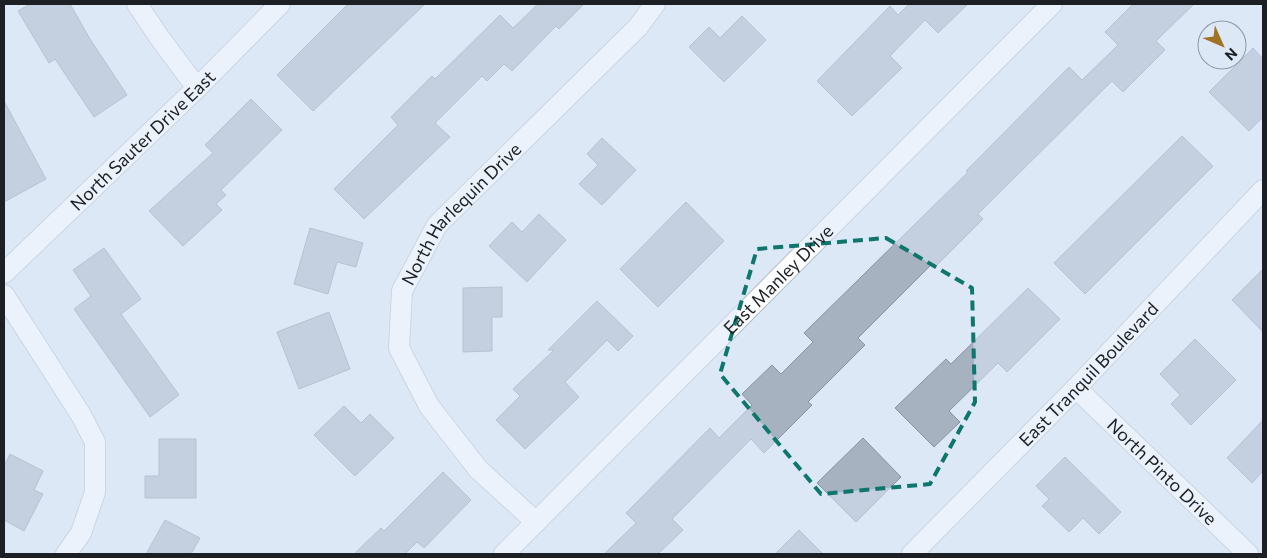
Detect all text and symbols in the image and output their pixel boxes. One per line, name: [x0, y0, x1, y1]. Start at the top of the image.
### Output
north arrow: [1197, 20, 1247, 70]
text: N: [1222, 45, 1241, 64]
street label: North Sauter Drive East: [65, 65, 220, 215]
street label: North Harlequin Drive: [396, 138, 525, 289]
street label: East Manley Drive: [719, 220, 837, 339]
street label: East Tranquil Boulevard: [1014, 297, 1162, 451]
street label: North Pinto Drive: [1103, 413, 1222, 529]

